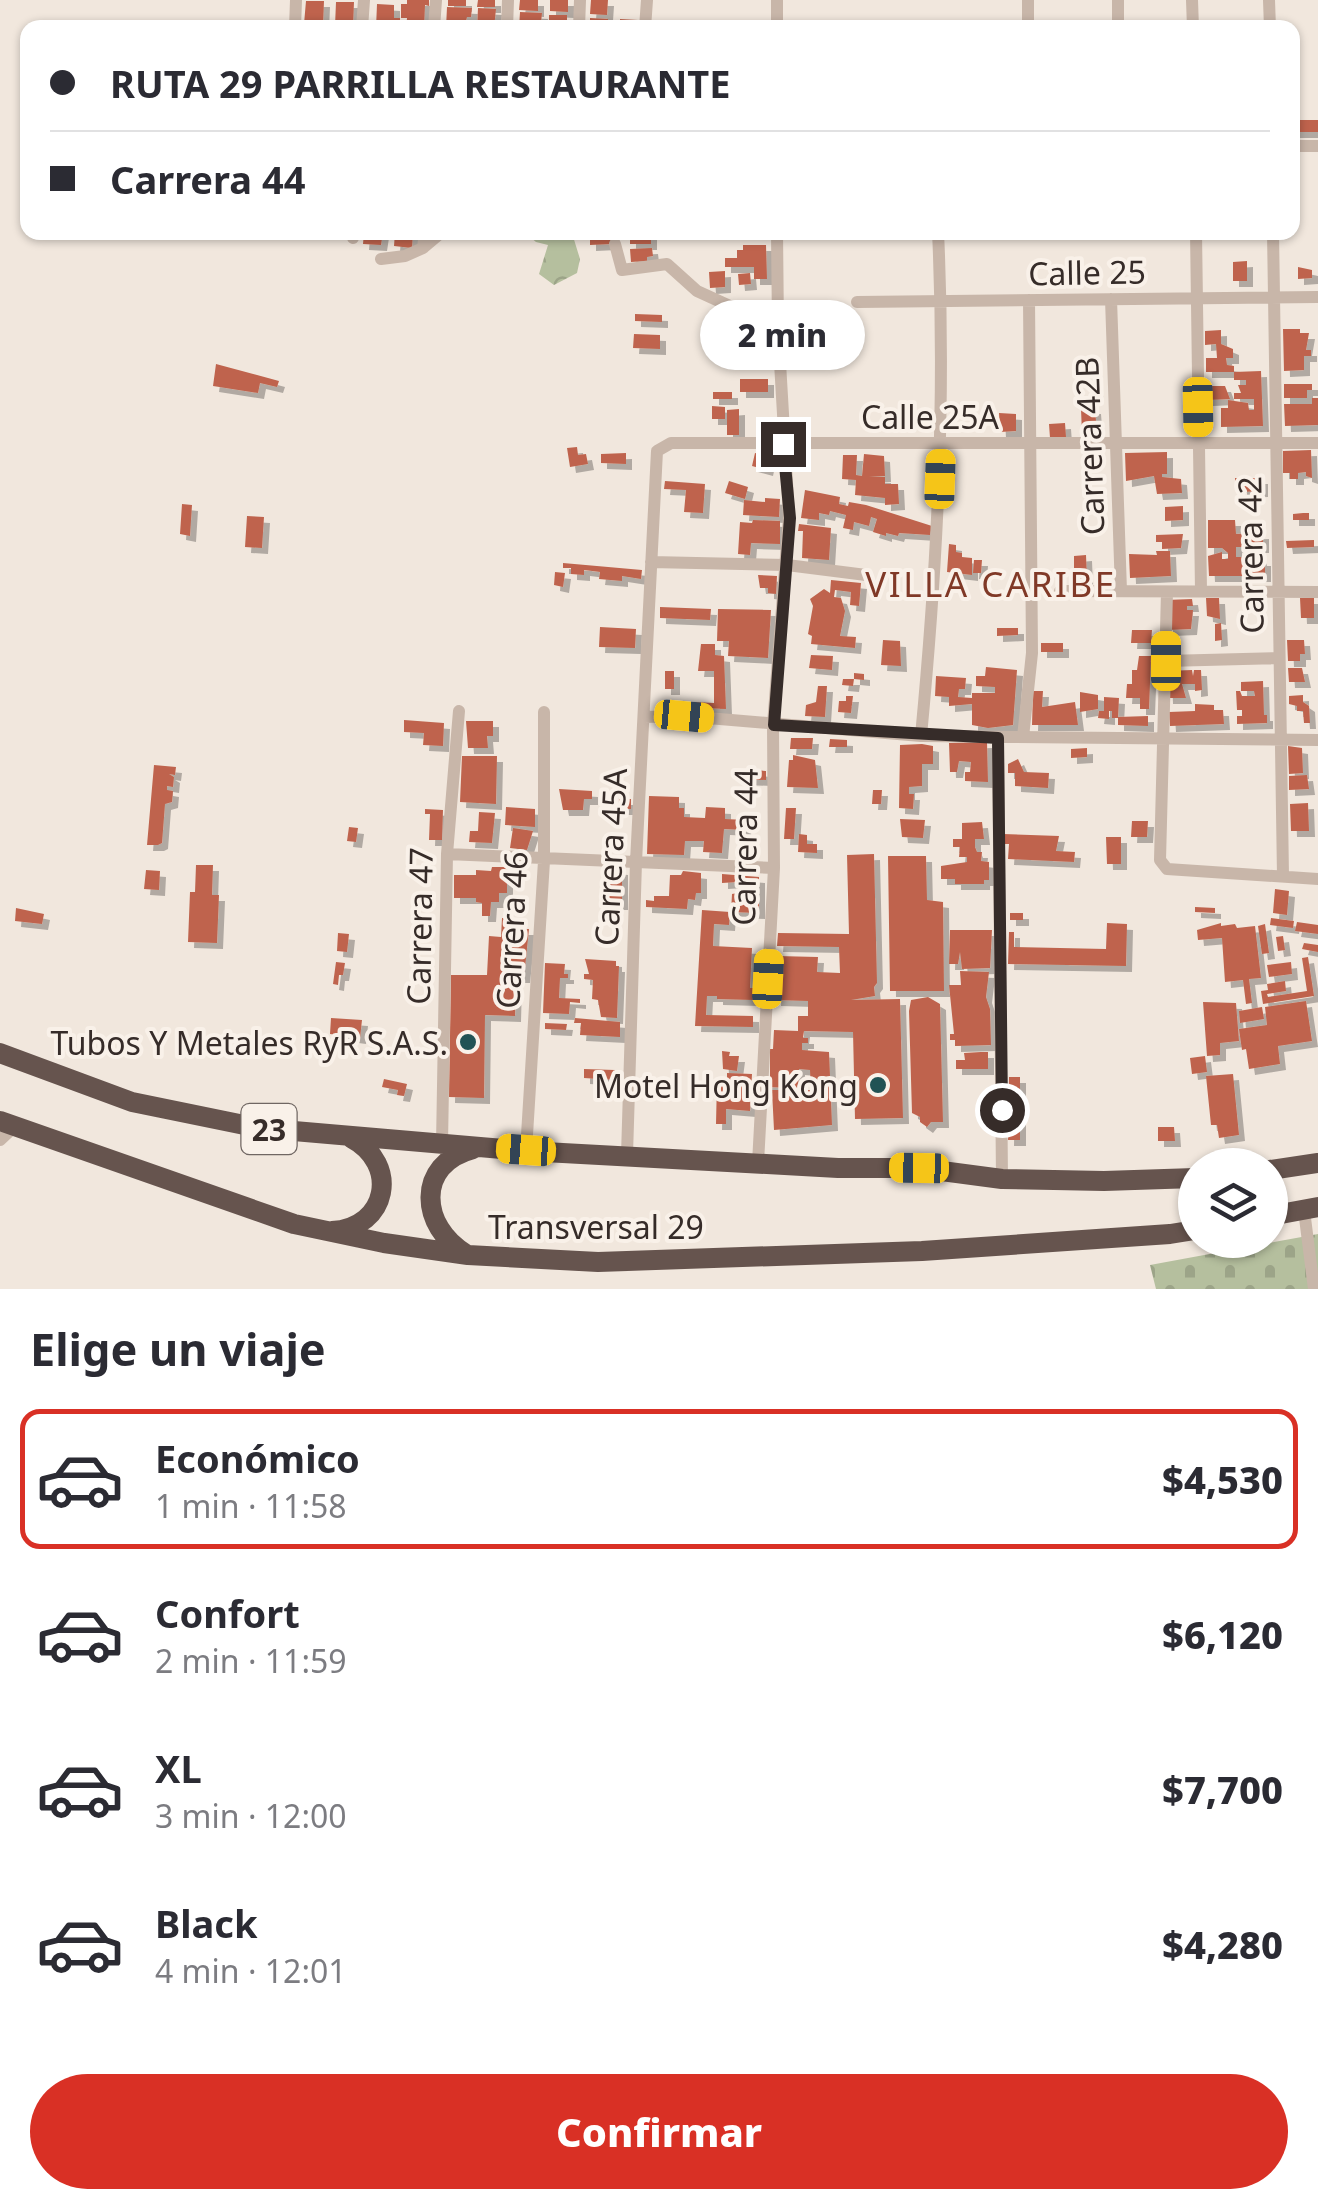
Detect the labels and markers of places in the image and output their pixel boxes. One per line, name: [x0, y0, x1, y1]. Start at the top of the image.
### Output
place label: Tubos Y Metales RyR S.A.S.: [51, 1021, 448, 1064]
marker: Tubos Y Metales RyR S.A.S.: [457, 1031, 479, 1053]
place label: Motel Hong Kong: [594, 1064, 858, 1107]
marker: Motel Hong Kong: [867, 1074, 889, 1096]

